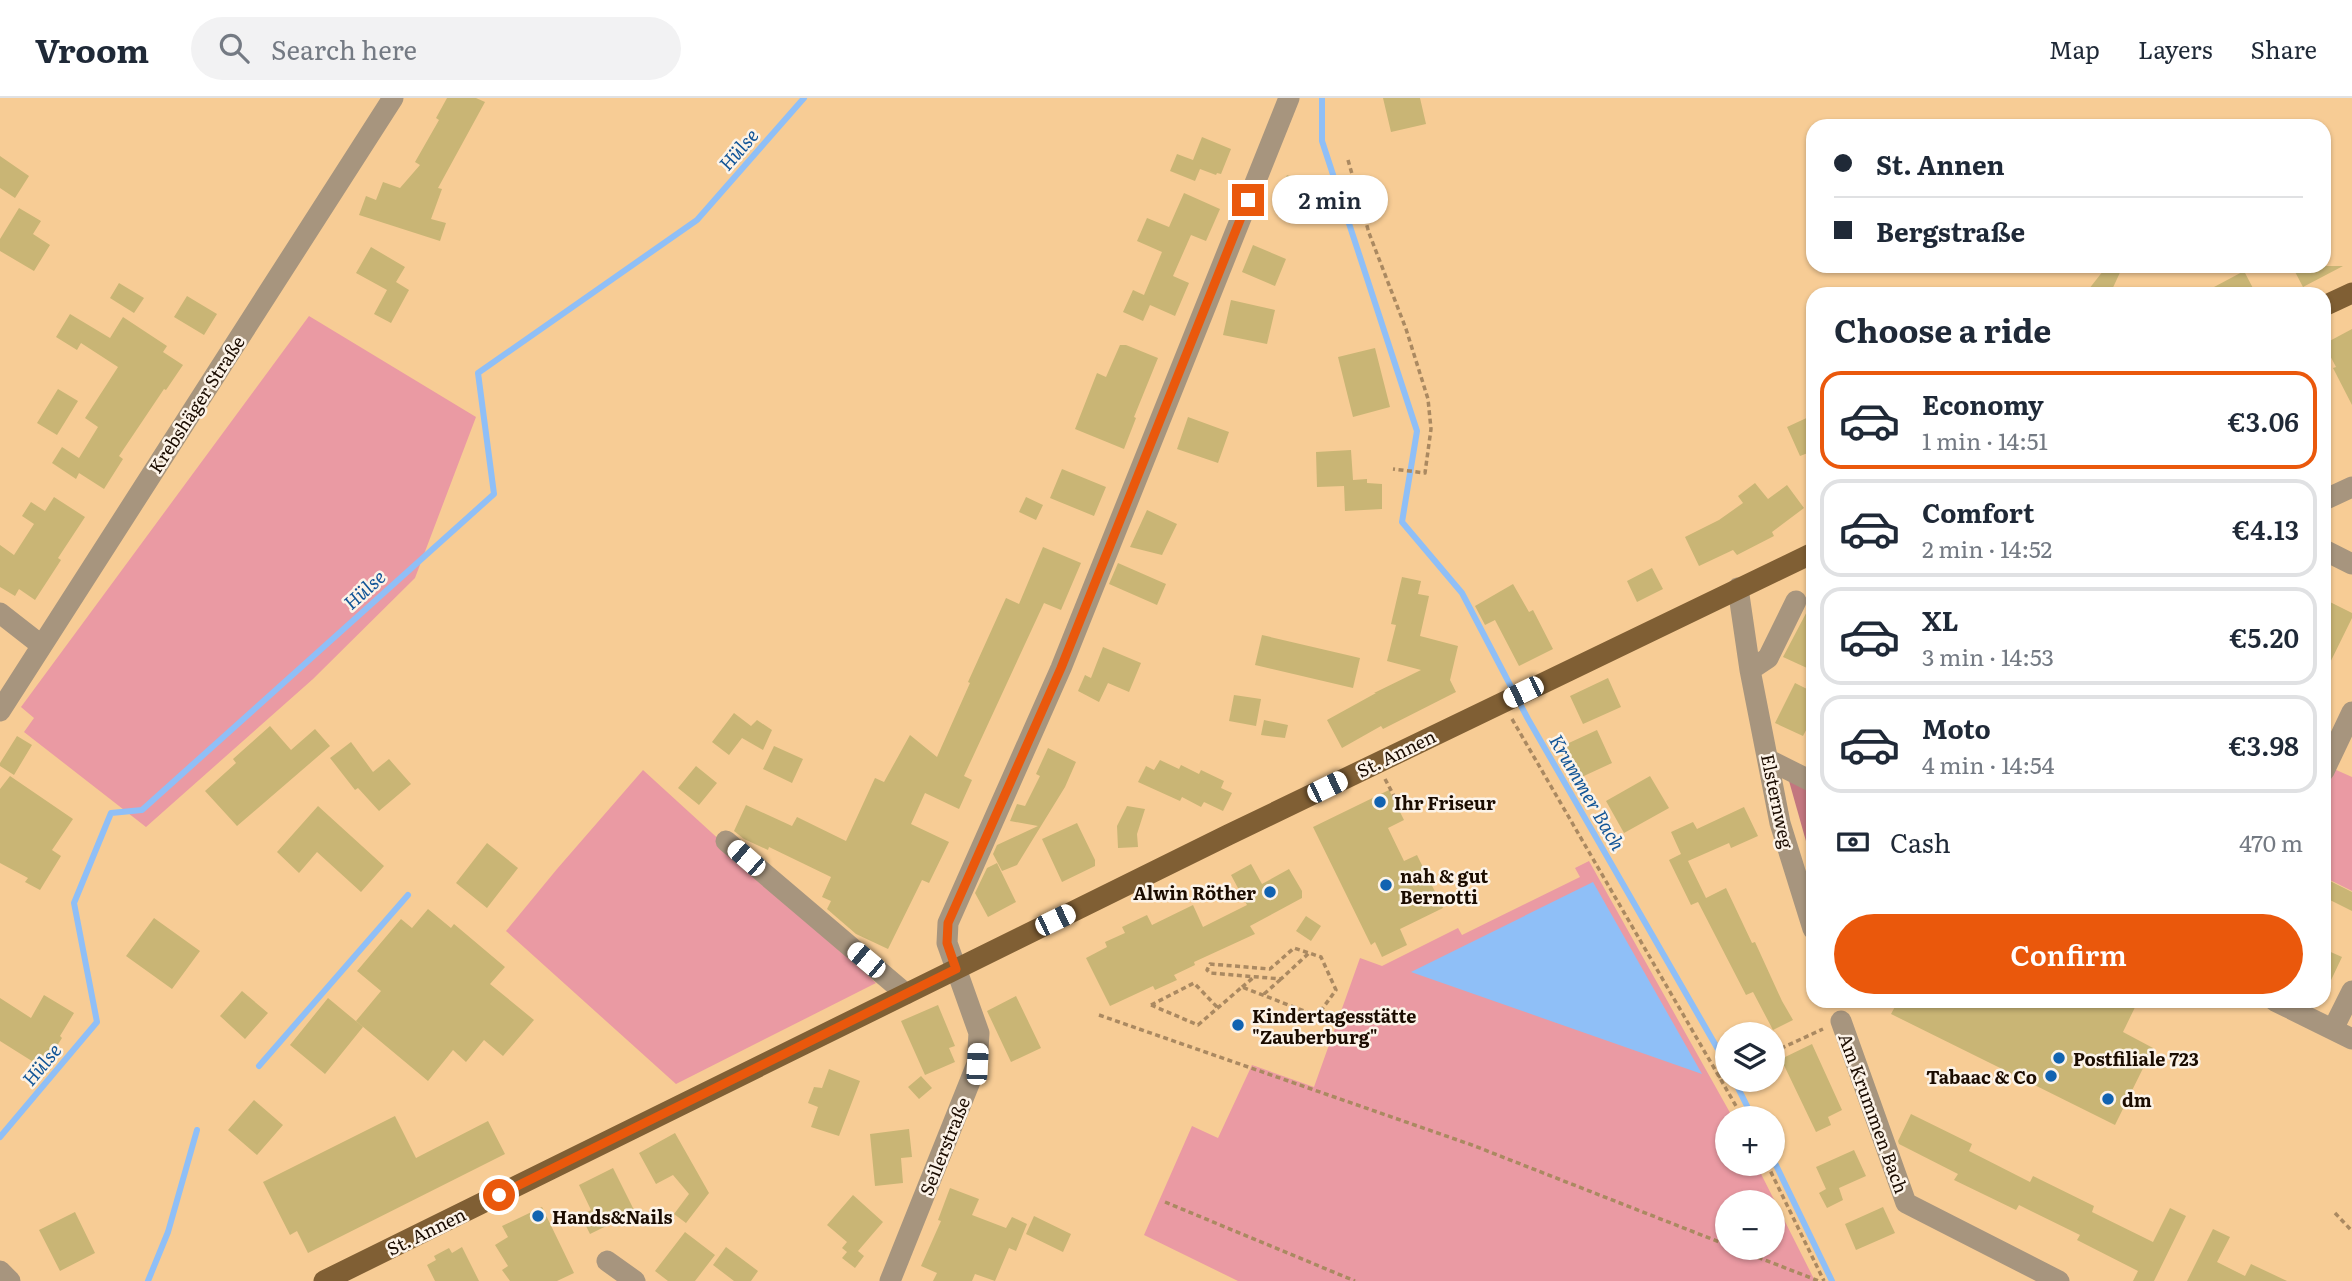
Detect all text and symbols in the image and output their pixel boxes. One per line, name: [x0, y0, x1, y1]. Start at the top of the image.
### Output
search box: [191, 17, 681, 80]
text: Vroom: [35, 24, 149, 73]
icon: search: [215, 29, 253, 67]
text: Search here: [271, 29, 417, 68]
text: Map: [2049, 31, 2100, 66]
text: Layers: [2138, 31, 2212, 66]
text: Share: [2250, 31, 2317, 66]
water label: Hülse: [712, 122, 764, 176]
text: St. Annen: [1876, 144, 2005, 183]
callout: 2 min: [1272, 176, 1388, 224]
text: 2 min: [1298, 182, 1362, 216]
route end: [1232, 184, 1264, 216]
text: Bergstraße: [1876, 211, 2025, 250]
text: Choose a ride: [1834, 305, 2051, 353]
street label: Krebshäger Straße: [141, 330, 251, 478]
text: Economy: [1922, 384, 2044, 423]
icon: car: [1838, 389, 1901, 452]
text: €3.06: [2228, 401, 2299, 440]
text: 1 min · 14:51: [1922, 423, 2048, 457]
text: Comfort: [1922, 492, 2034, 531]
icon: car: [1838, 497, 1901, 560]
text: €4.13: [2232, 509, 2299, 548]
text: 2 min · 14:52: [1922, 531, 2052, 565]
water label: Hülse: [337, 563, 391, 615]
text: XL: [1922, 600, 1959, 639]
icon: car: [1838, 605, 1901, 668]
text: €5.20: [2229, 617, 2299, 656]
text: 3 min · 14:53: [1922, 639, 2054, 673]
car: [1500, 673, 1547, 711]
text: Moto: [1922, 708, 1991, 747]
icon: car: [1838, 713, 1901, 776]
street label: St. Annen: [1352, 722, 1440, 784]
text: €3.98: [2229, 725, 2299, 764]
water label: Krummer Bach: [1543, 729, 1633, 855]
text: 4 min · 14:54: [1922, 747, 2054, 781]
street label: Elsternweg: [1755, 751, 1801, 852]
car: [1304, 768, 1351, 806]
place label: Ihr Friseur: [1394, 789, 1496, 816]
marker: Ihr Friseur: [1372, 794, 1388, 810]
text: Cash: [1890, 822, 1951, 861]
icon: cash: [1834, 823, 1872, 861]
text: 470 m: [2239, 825, 2303, 859]
car: [724, 836, 769, 880]
place label: nah & gut Bernotti: [1400, 862, 1488, 910]
marker: nah & gut Bernotti: [1378, 877, 1394, 893]
place label: Alwin Röther: [1133, 879, 1256, 906]
marker: Alwin Röther: [1262, 884, 1278, 900]
car: [1032, 901, 1079, 939]
button: Confirm: [1834, 914, 2303, 994]
car: [844, 938, 889, 982]
place label: Kindertagesstätte "Zauberburg": [1252, 1002, 1416, 1050]
marker: Kindertagesstätte "Zauberburg": [1230, 1017, 1246, 1033]
map controls: [1715, 1022, 1785, 1260]
button: layers: [1715, 1022, 1785, 1092]
street label: Am Krummen Bach: [1832, 1029, 1916, 1197]
water label: Hülse: [15, 1037, 67, 1091]
car: [966, 1042, 989, 1086]
place label: Postfiliale 723: [2073, 1045, 2199, 1072]
marker: Postfiliale 723: [2051, 1050, 2067, 1066]
place label: Tabaac & Co: [1926, 1063, 2037, 1090]
marker: Tabaac & Co: [2043, 1068, 2059, 1084]
place label: dm: [2122, 1086, 2152, 1113]
marker: dm: [2100, 1091, 2116, 1107]
street label: Seilerstraße: [912, 1093, 976, 1199]
button: +: [1715, 1106, 1785, 1176]
route start: [483, 1179, 515, 1211]
button: −: [1715, 1190, 1785, 1260]
street label: St. Annen: [382, 1200, 470, 1262]
place label: Hands&Nails: [552, 1203, 673, 1230]
marker: Hands&Nails: [530, 1208, 546, 1224]

